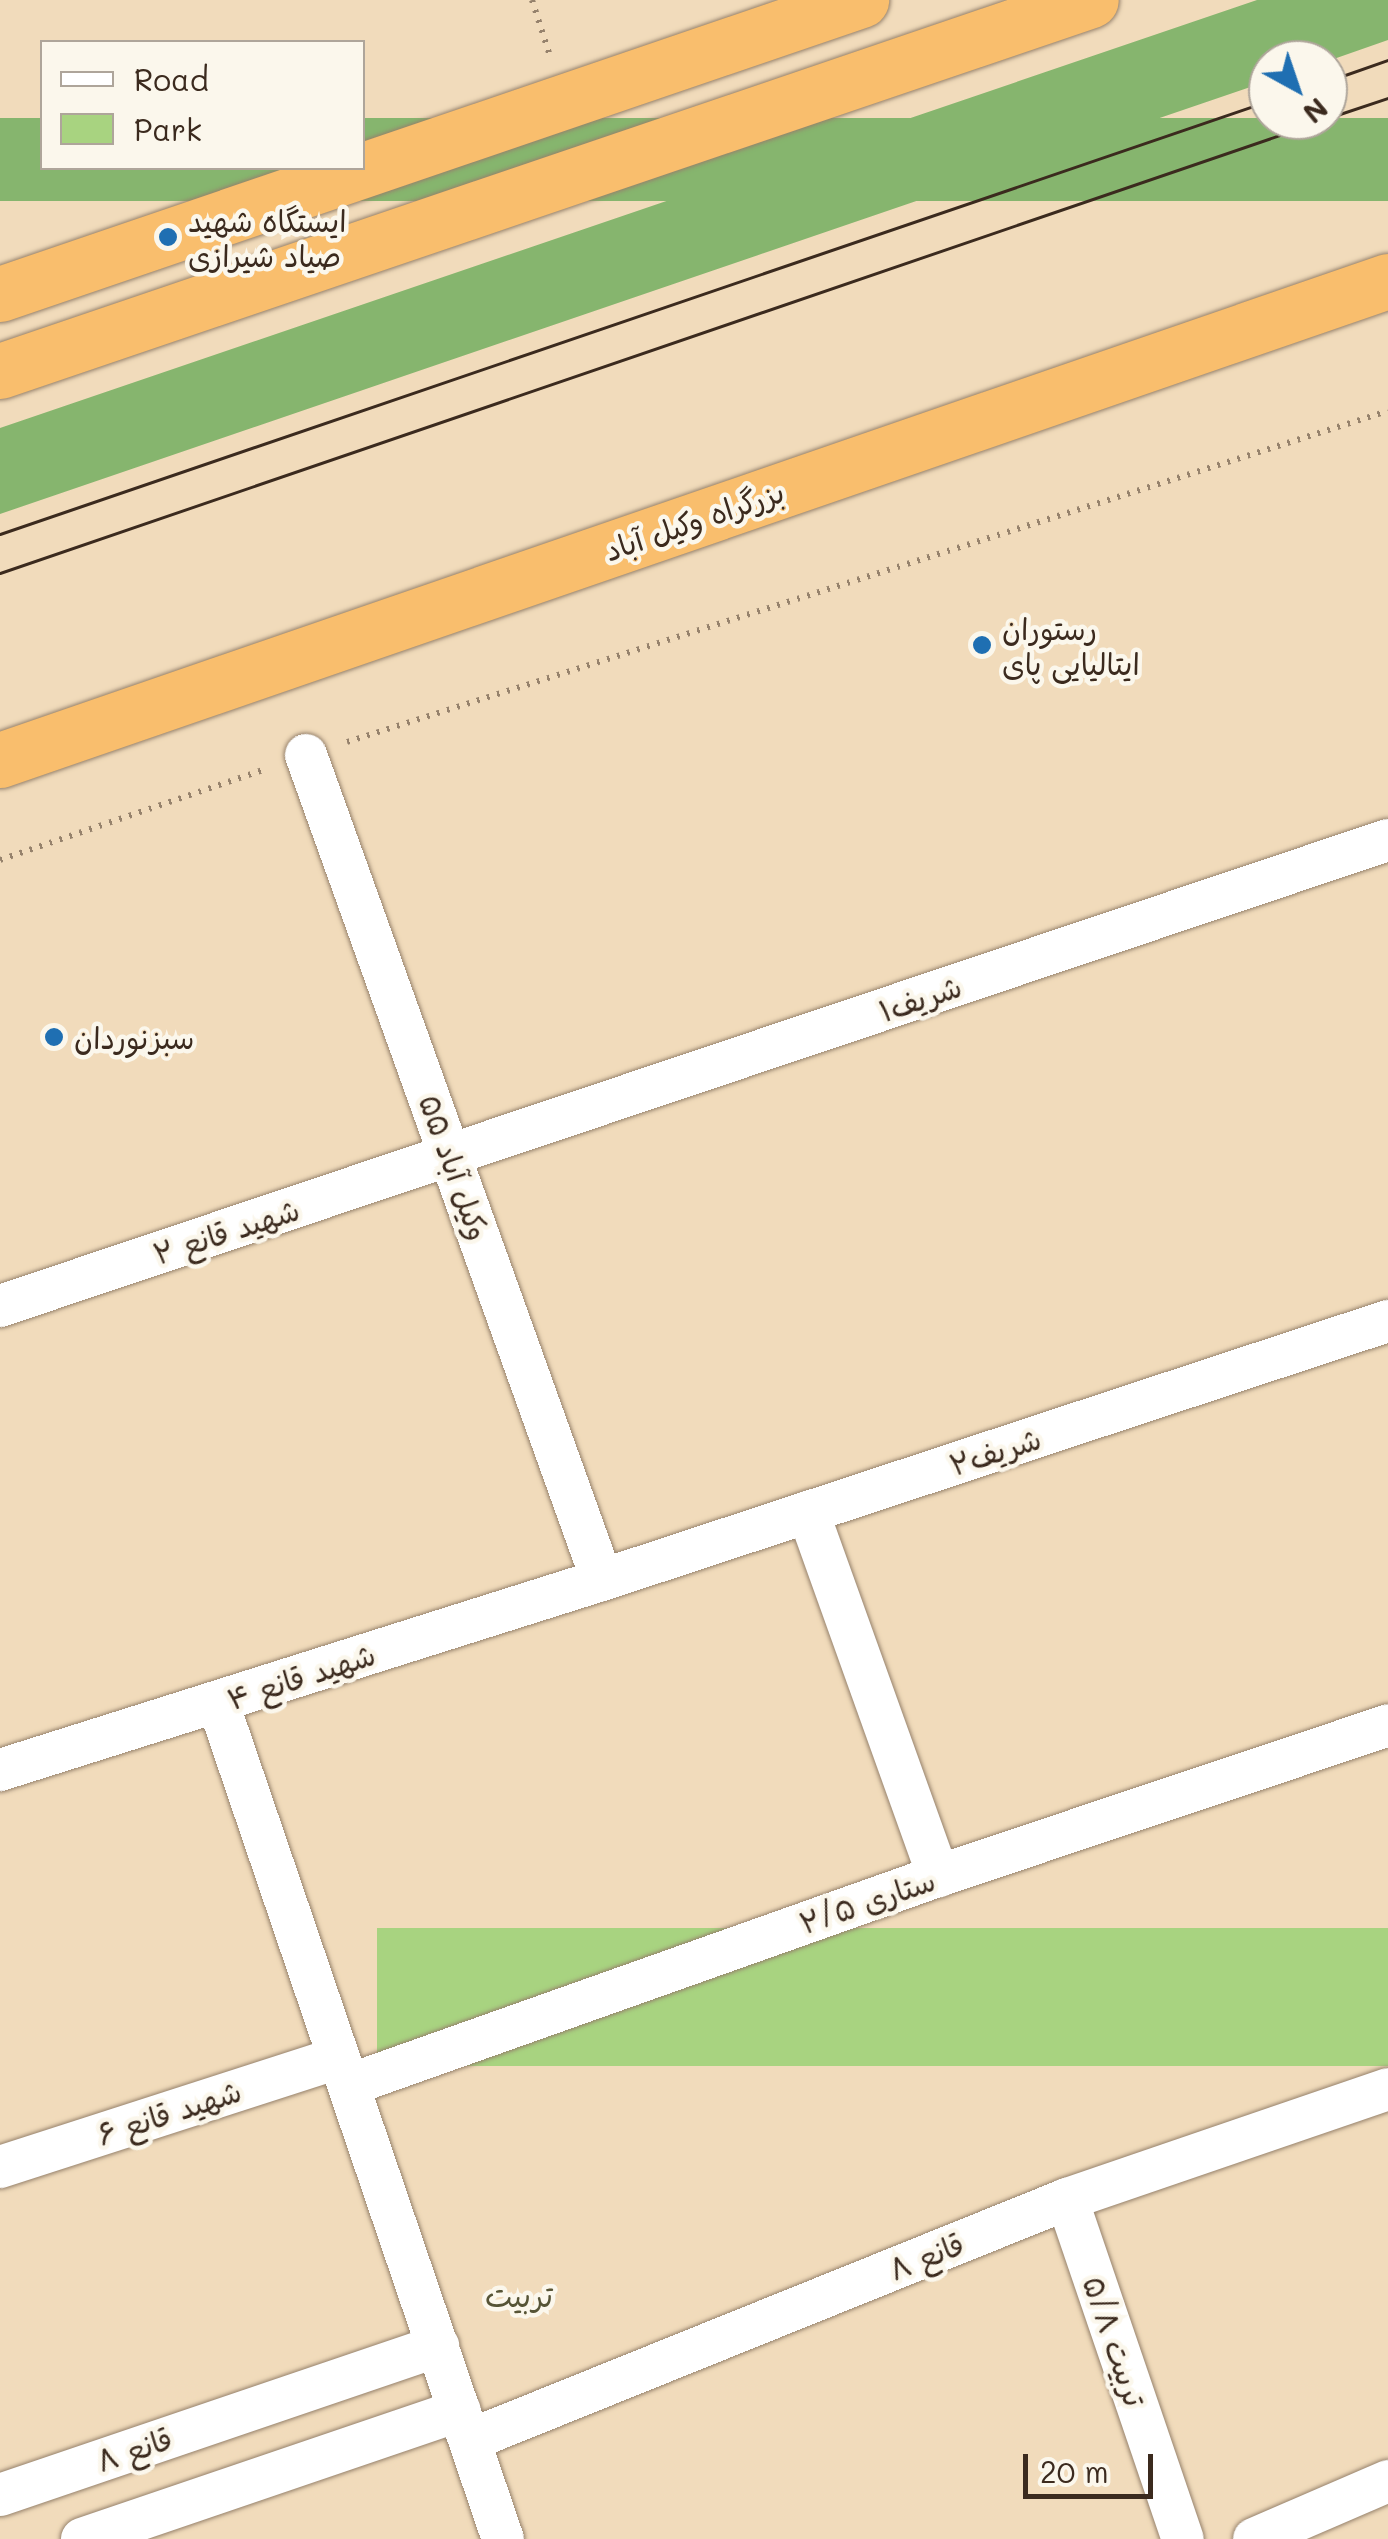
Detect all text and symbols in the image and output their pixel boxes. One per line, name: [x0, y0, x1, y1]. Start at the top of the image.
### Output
legend: [40, 40, 365, 170]
north arrow: [1248, 40, 1348, 140]
text: Road: [134, 59, 209, 99]
text: N: [1296, 91, 1336, 132]
text: Park: [134, 109, 202, 149]
place label: ایستگاه شهید صیاد شیرازی: [188, 202, 347, 272]
marker: ایستگاه شهید صیاد شیرازی: [157, 226, 179, 248]
street label: بزرگراه وکیل آباد: [599, 472, 789, 568]
place label: رستوران ایتالیایی پای: [1002, 610, 1140, 680]
marker: رستوران ایتالیایی پای: [971, 634, 993, 656]
street label: شریف١: [874, 967, 966, 1029]
place label: سبزنوردان: [74, 1019, 195, 1055]
marker: سبزنوردان: [43, 1026, 65, 1048]
street label: ۵۵ وکیل آباد: [412, 1089, 498, 1245]
street label: شهید قانع ۲: [148, 1190, 304, 1272]
street label: شریف٣: [945, 1419, 1045, 1483]
street label: شهید قانع ۴: [222, 1635, 380, 1717]
street label: ستاری ۲/۵: [795, 1861, 939, 1941]
street label: شهید قانع ۶: [92, 2072, 246, 2152]
street label: قانع ۸: [883, 2225, 969, 2287]
street label: تربیت ۵/۸: [1076, 2271, 1154, 2411]
park label: تربیت: [485, 2277, 553, 2313]
street label: قانع ۸: [91, 2419, 177, 2479]
scale bar: [1028, 2434, 1158, 2496]
text: 20 m: [1040, 2451, 1109, 2491]

